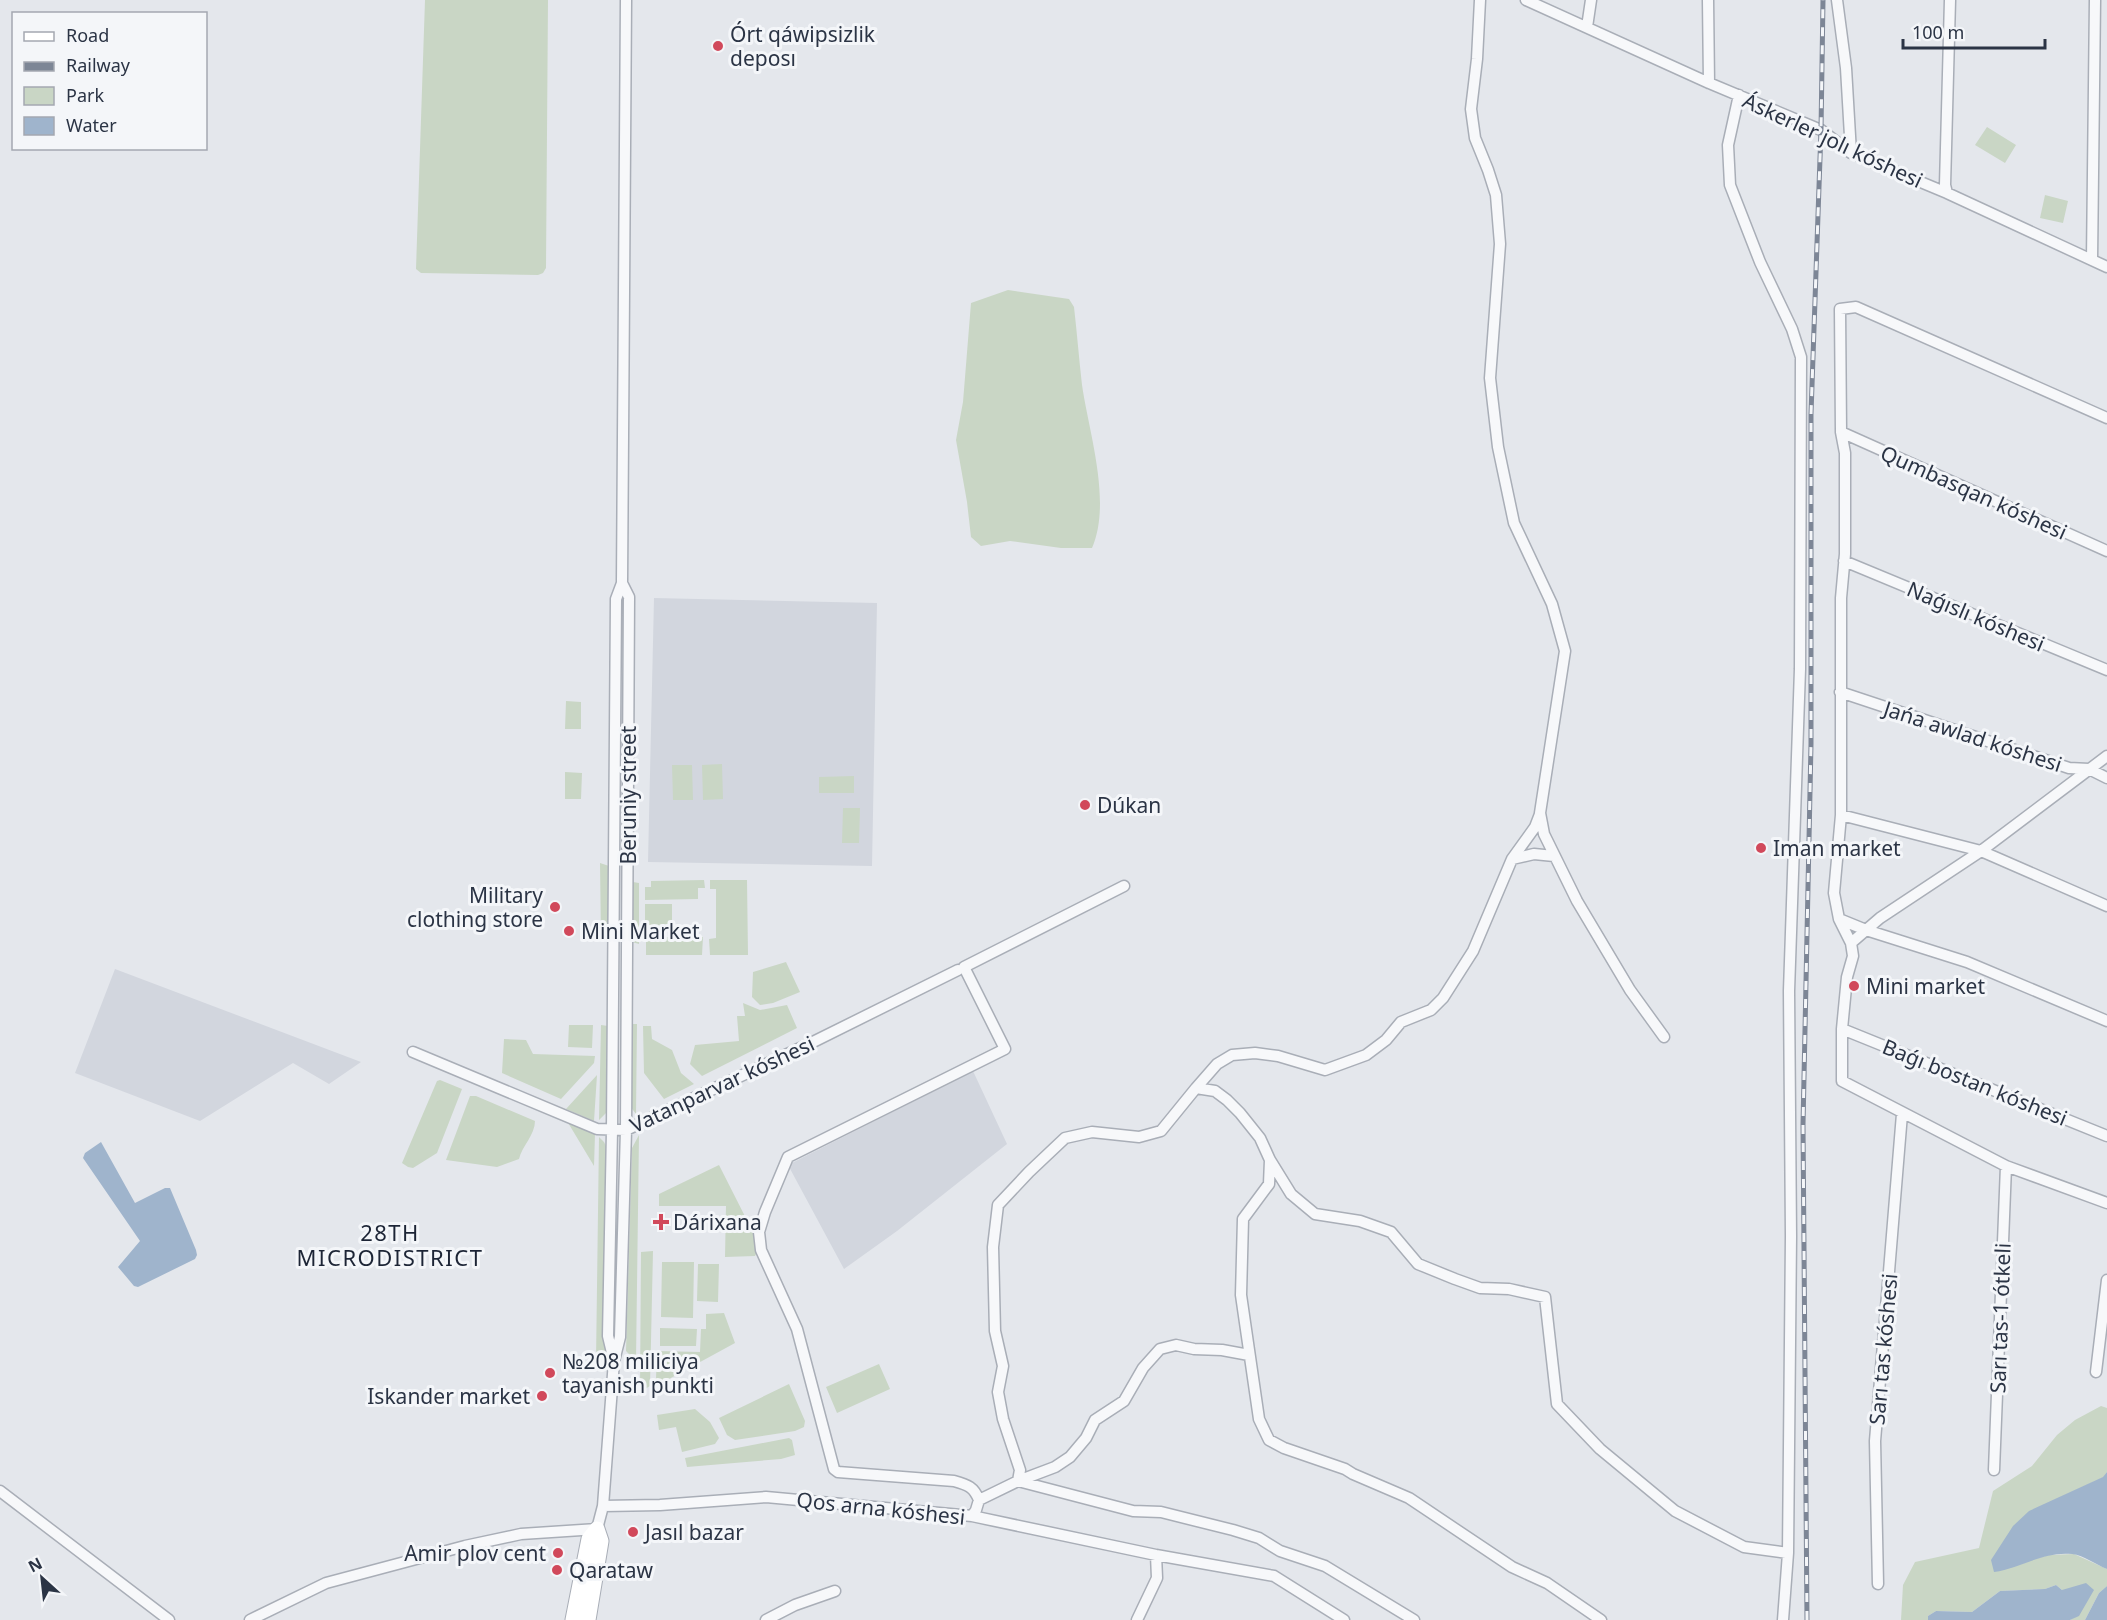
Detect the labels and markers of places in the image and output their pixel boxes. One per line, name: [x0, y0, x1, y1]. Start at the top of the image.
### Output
place label: Órt qáwipsizlik deposı: [730, 20, 876, 72]
marker: Órt qáwipsizlik deposı: [711, 39, 725, 53]
place label: Dúkan: [1097, 791, 1161, 819]
marker: Dúkan: [1078, 798, 1092, 812]
place label: Iman market: [1773, 834, 1901, 862]
marker: Iman market: [1754, 841, 1768, 855]
place label: Military clothing store: [407, 881, 543, 933]
marker: Military clothing store: [548, 900, 562, 914]
place label: Mini Market: [581, 917, 700, 945]
marker: Mini Market: [562, 924, 576, 938]
place label: Mini market: [1866, 972, 1985, 1000]
marker: Mini market: [1847, 979, 1861, 993]
place label: Dárixana: [673, 1208, 762, 1236]
marker: Dárixana: [654, 1215, 668, 1229]
place label: №208 miliciya tayanish punkti: [562, 1347, 714, 1399]
marker: №208 miliciya tayanish punkti: [543, 1366, 557, 1380]
place label: Iskander market: [367, 1382, 530, 1410]
marker: Iskander market: [535, 1389, 549, 1403]
place label: Jasıl bazar: [643, 1518, 744, 1546]
marker: Jasıl bazar: [626, 1525, 640, 1539]
place label: Amir plov cent: [404, 1539, 546, 1567]
marker: Amir plov cent: [551, 1546, 565, 1560]
place label: Qarataw: [569, 1556, 654, 1584]
marker: Qarataw: [550, 1563, 564, 1577]

